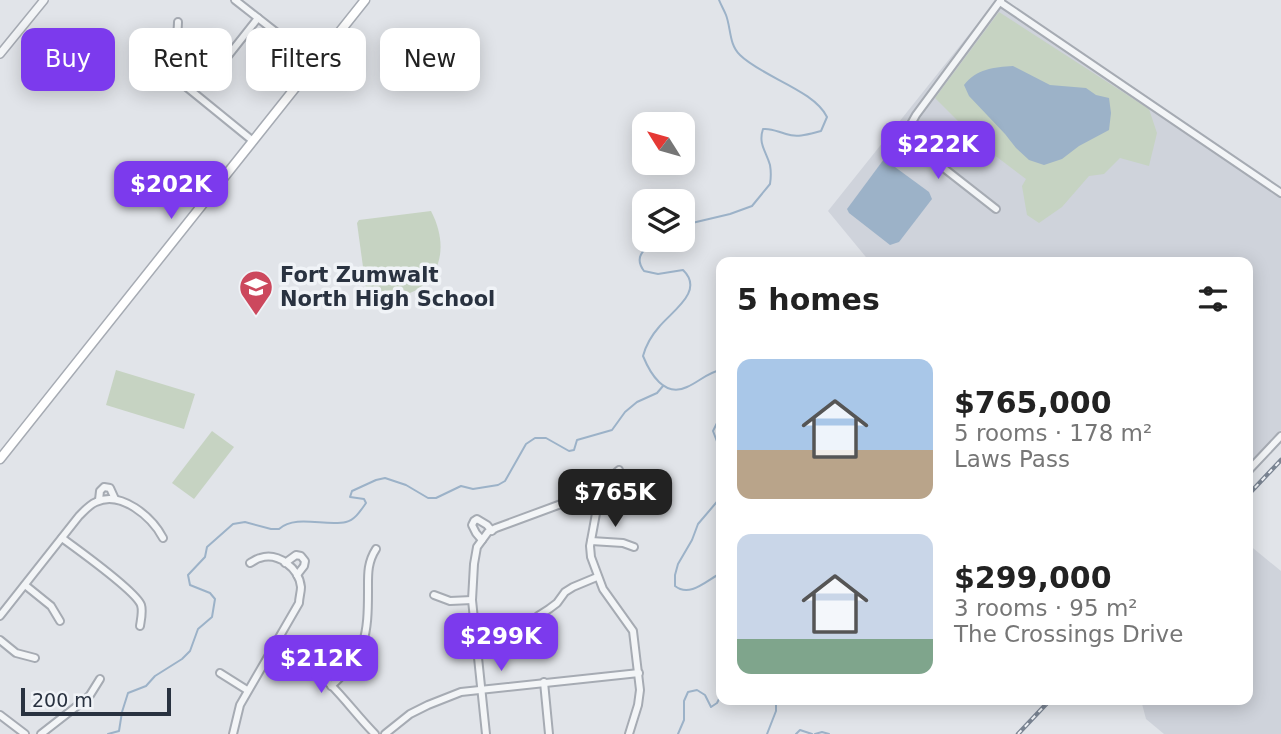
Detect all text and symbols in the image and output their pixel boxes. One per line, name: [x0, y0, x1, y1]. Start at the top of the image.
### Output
chip: Buy: [21, 28, 115, 91]
chip: Rent: [129, 28, 232, 91]
chip: Filters: [246, 28, 366, 91]
chip: New: [380, 28, 480, 91]
north arrow: [632, 112, 695, 175]
map controls: [632, 112, 695, 252]
pin: $222K: [889, 122, 987, 181]
text: $222K: [897, 131, 979, 157]
pin: $202K: [122, 162, 220, 221]
text: $202K: [130, 171, 212, 197]
button: layers: [632, 189, 695, 252]
place label: Fort Zumwalt North High School: [280, 263, 495, 311]
school or university icon: Fort Zumwalt North High School: [237, 268, 275, 317]
icon: filters: [1194, 280, 1232, 318]
text: 5 homes: [737, 282, 880, 317]
text: $765,000: [954, 385, 1112, 420]
icon: home: [793, 387, 877, 471]
text: 5 rooms · 178 m²: [954, 420, 1152, 446]
text: Laws Pass: [954, 446, 1070, 472]
pin: $765K: [566, 470, 664, 529]
text: $765K: [574, 479, 656, 505]
text: $299,000: [954, 560, 1112, 595]
icon: home: [793, 562, 877, 646]
text: 3 rooms · 95 m²: [954, 595, 1138, 621]
pin: $299K: [452, 614, 550, 673]
text: The Crossings Drive: [954, 621, 1183, 647]
text: $299K: [460, 623, 542, 649]
pin: $212K: [272, 636, 370, 695]
text: $212K: [280, 645, 362, 671]
scale bar: [21, 685, 172, 717]
text: 200 m: [32, 689, 93, 711]

